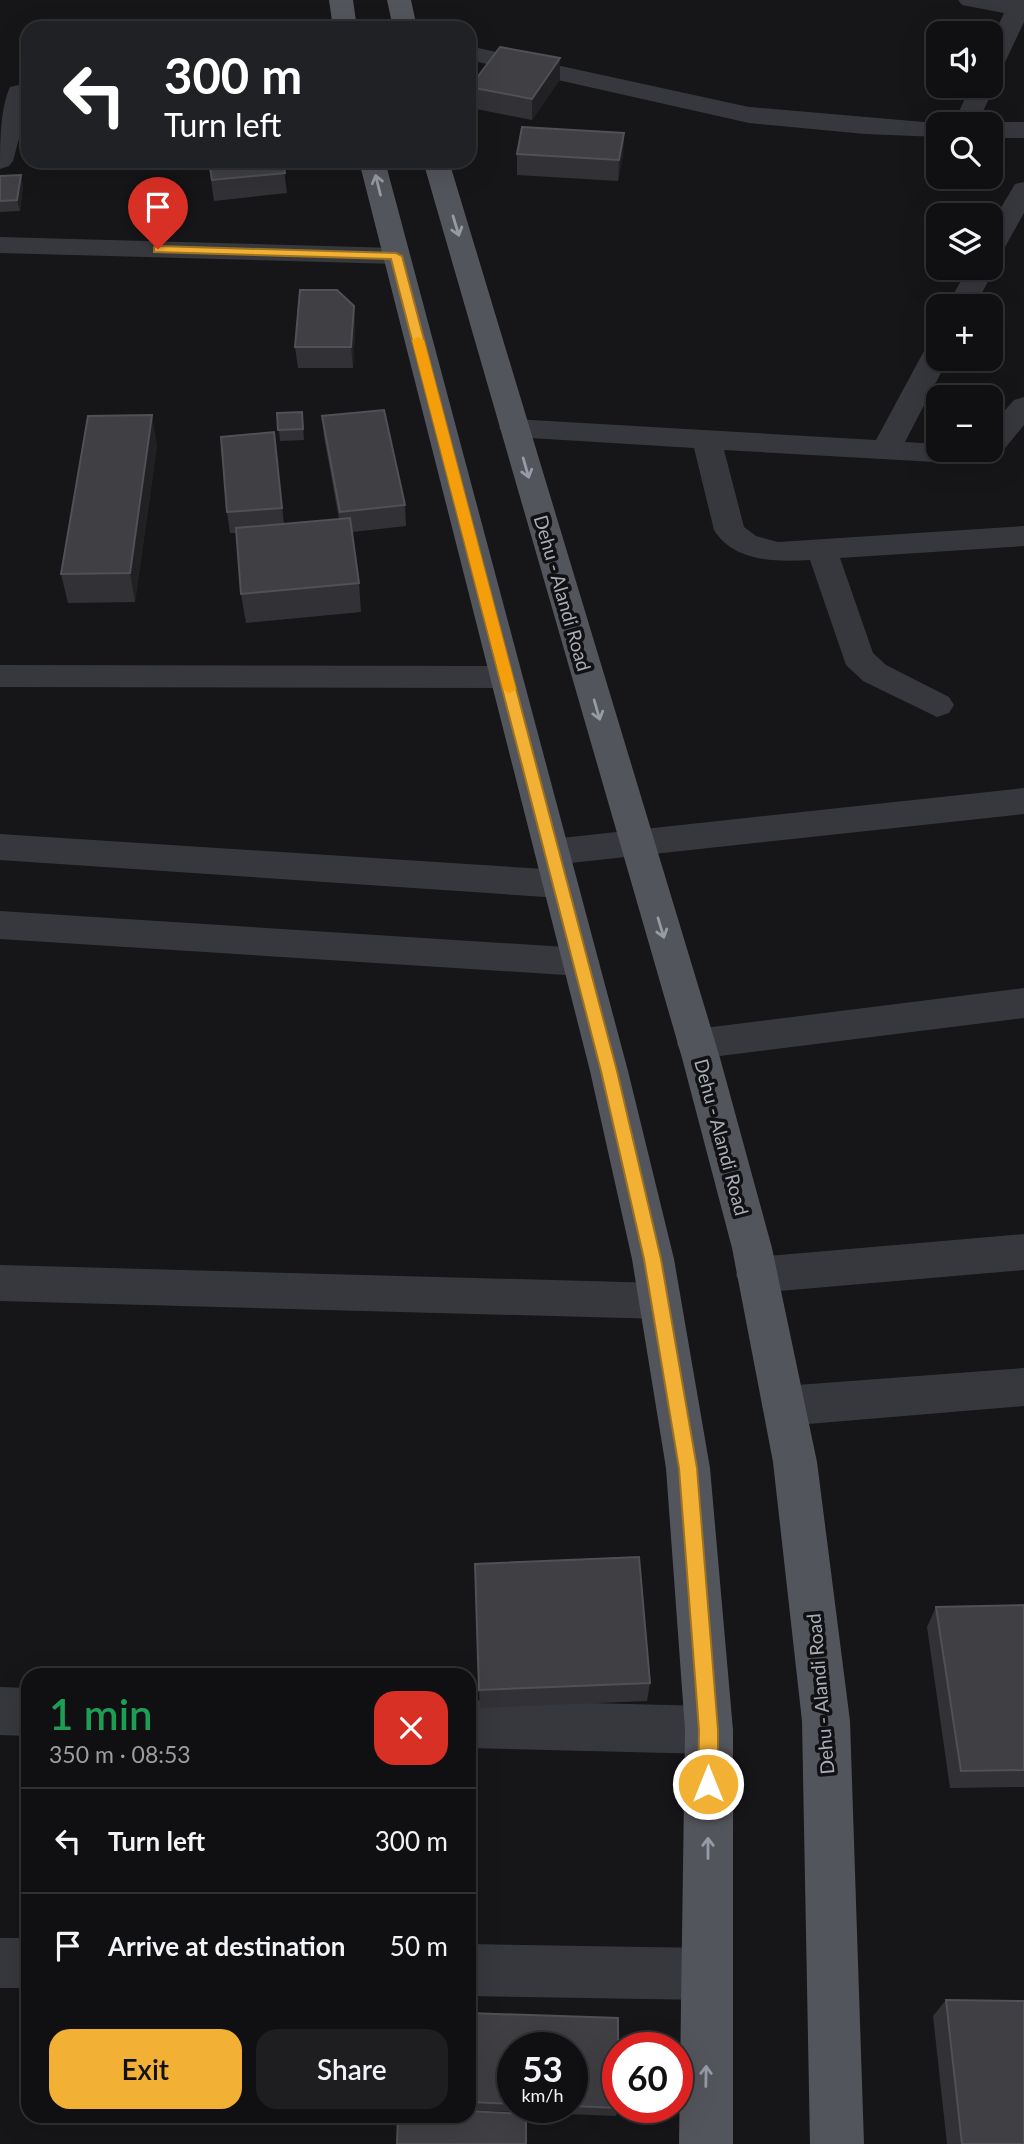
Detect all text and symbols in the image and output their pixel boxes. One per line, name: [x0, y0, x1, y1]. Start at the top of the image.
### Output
map controls: [926, 21, 1003, 462]
button: sound: [926, 21, 1003, 98]
text: 300 m: [164, 46, 302, 104]
icon: left: [49, 49, 140, 140]
text: Turn left: [164, 105, 281, 144]
button: search: [926, 112, 1003, 189]
one-way arrow: [371, 174, 384, 197]
pin: [128, 177, 188, 249]
icon: arrive: [139, 188, 177, 226]
button: layers: [926, 203, 1003, 280]
one-way arrow: [451, 215, 463, 237]
button: +: [926, 294, 1003, 371]
button: −: [926, 385, 1003, 462]
one-way arrow: [521, 457, 534, 479]
street label: Dehu - Alandi Road: [530, 512, 596, 674]
one-way arrow: [591, 699, 604, 721]
one-way arrow: [656, 917, 669, 939]
street label: Dehu - Alandi Road: [690, 1056, 754, 1218]
street label: Dehu - Alandi Road: [802, 1613, 838, 1775]
text: 1 min: [49, 1689, 153, 1739]
button: close: [374, 1691, 448, 1765]
text: 350 m · 08:53: [49, 1740, 191, 1768]
position arrow: [671, 1747, 745, 1821]
icon: left: [49, 1822, 87, 1860]
text: Turn left: [108, 1825, 205, 1857]
text: 300 m: [375, 1825, 448, 1857]
one-way arrow: [701, 1837, 715, 1860]
icon: arrive: [49, 1927, 87, 1965]
text: Arrive at destination: [108, 1930, 345, 1962]
text: 50 m: [390, 1930, 448, 1962]
button: Exit: [49, 2029, 242, 2109]
button: Share: [256, 2029, 448, 2109]
speed limit sign: 60: [602, 2032, 693, 2123]
text: 53: [522, 2047, 563, 2089]
one-way arrow: [699, 2065, 713, 2088]
text: km/h: [521, 2084, 564, 2106]

